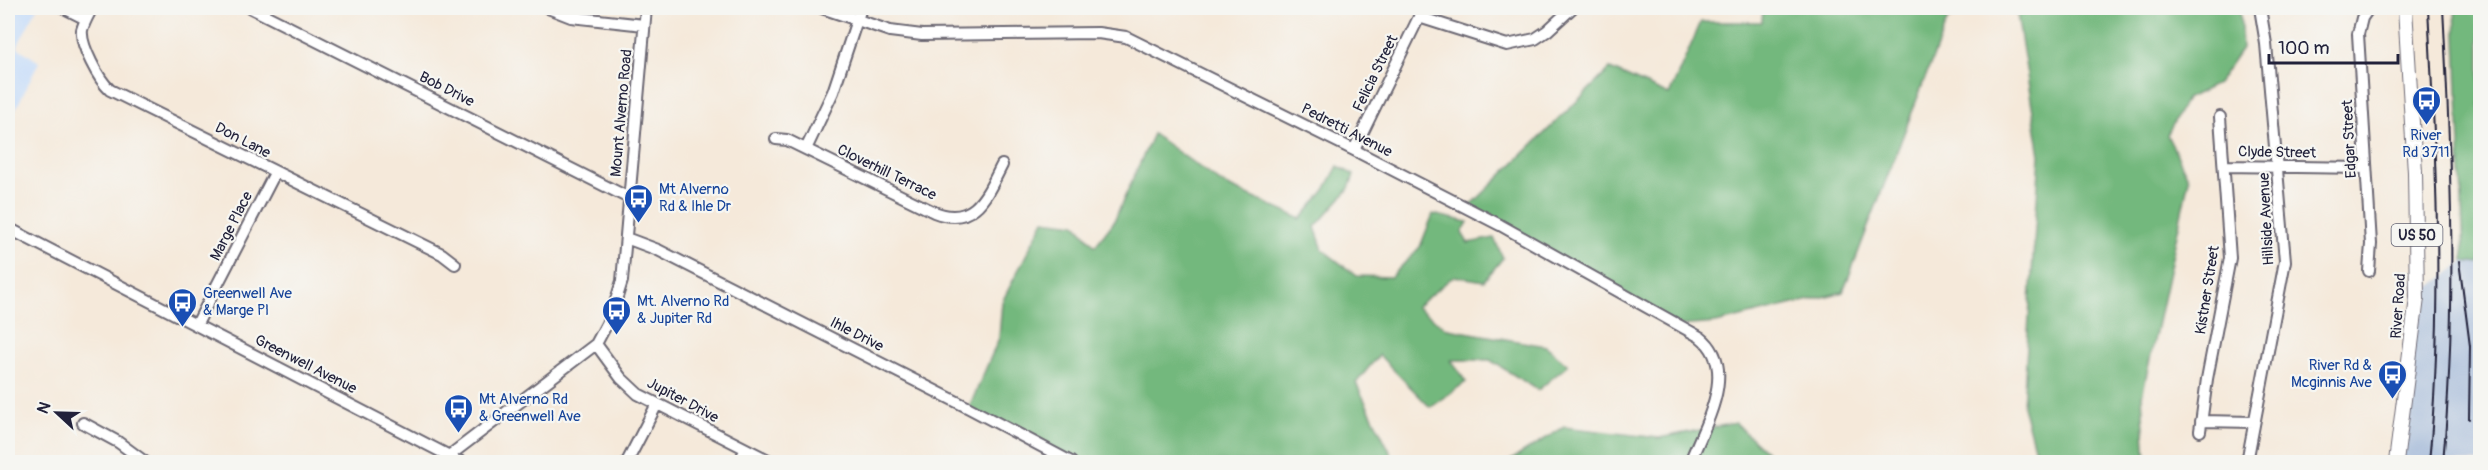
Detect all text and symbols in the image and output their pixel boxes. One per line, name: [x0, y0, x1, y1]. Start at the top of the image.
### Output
scale bar: [2269, 27, 2398, 65]
street label: Felicia Street: [1349, 31, 1403, 115]
text: 100 m: [2278, 37, 2330, 60]
street label: Mount Alverno Road: [606, 48, 637, 178]
street label: Bob Drive: [416, 68, 478, 112]
bus stop icon: River Rd 3711: [2410, 84, 2442, 126]
street label: Edgar Street: [2338, 98, 2361, 179]
street label: Pedretti Avenue: [1298, 99, 1396, 162]
street label: Don Lane: [212, 118, 274, 163]
place label: River Rd 3711: [2402, 126, 2450, 162]
street label: Cloverhill Terrace: [834, 140, 940, 205]
street label: Clyde Street: [2238, 142, 2317, 163]
street label: Hillside Avenue: [2255, 171, 2278, 266]
place label: Mt Alverno Rd & Ihle Dr: [659, 180, 732, 216]
bus stop icon: Mt Alverno Rd & Ihle Dr: [622, 182, 654, 224]
street label: Marge Place: [206, 188, 257, 264]
road number: US 50: [2392, 224, 2442, 246]
street label: Kistner Street: [2191, 243, 2224, 336]
street label: River Road: [2387, 273, 2410, 339]
place label: Greenwell Ave & Marge Pl: [203, 284, 292, 320]
bus stop icon: Greenwell Ave & Marge Pl: [166, 286, 198, 328]
place label: Mt. Alverno Rd & Jupiter Rd: [637, 292, 729, 328]
bus stop icon: Mt. Alverno Rd & Jupiter Rd: [600, 294, 632, 336]
street label: Ihle Drive: [827, 313, 887, 356]
street label: Greenwell Avenue: [252, 331, 361, 399]
place label: River Rd & Mcginnis Ave: [2291, 356, 2373, 392]
bus stop icon: River Rd & Mcginnis Ave: [2377, 358, 2409, 400]
street label: Jupiter Drive: [644, 374, 722, 428]
north arrow: [27, 383, 87, 443]
place label: Mt Alverno Rd & Greenwell Ave: [479, 390, 581, 426]
bus stop icon: Mt Alverno Rd & Greenwell Ave: [442, 392, 474, 434]
text: N: [33, 399, 55, 417]

